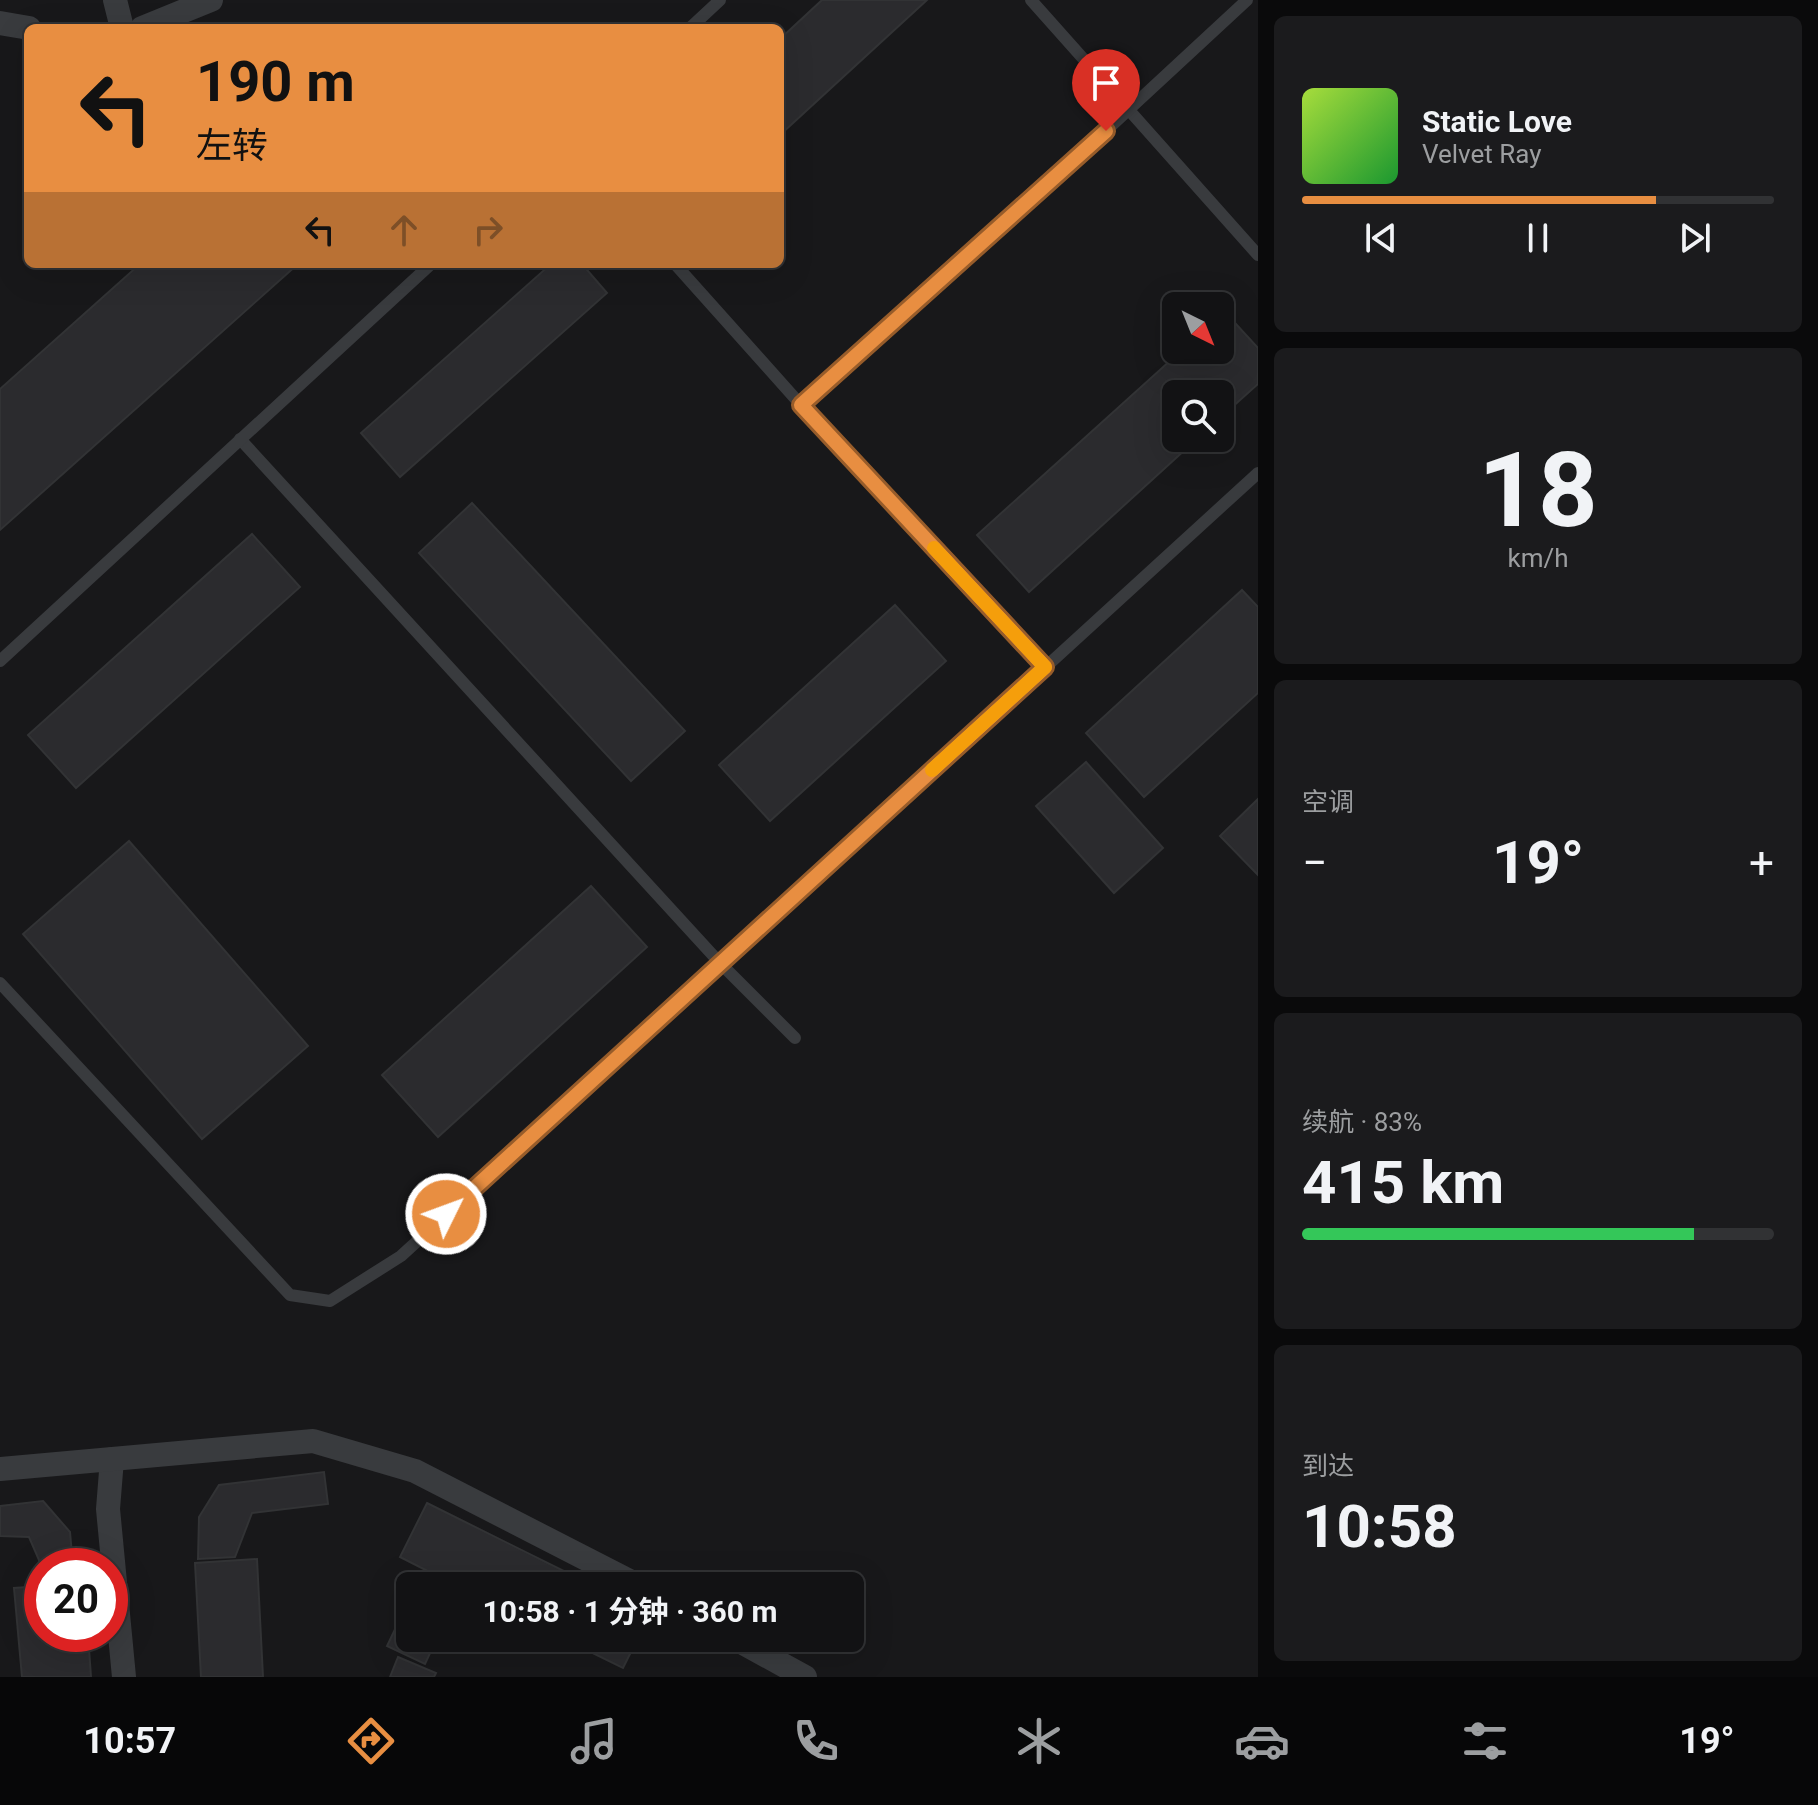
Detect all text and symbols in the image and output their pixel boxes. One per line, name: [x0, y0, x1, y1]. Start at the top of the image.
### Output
text: 190 m: [196, 49, 355, 115]
pin: [1072, 49, 1140, 131]
icon: left: [64, 56, 168, 160]
icon: arrive: [1084, 61, 1128, 105]
text: Static Love: [1422, 104, 1572, 139]
text: 左转: [196, 125, 268, 167]
text: Velvet Ray: [1422, 139, 1542, 169]
icon: left: [298, 208, 342, 252]
icon: ahead: [382, 208, 426, 252]
icon: right: [466, 208, 510, 252]
icon: previous: [1359, 216, 1403, 260]
icon: pause: [1516, 216, 1560, 260]
icon: next: [1673, 216, 1717, 260]
north arrow: [1162, 292, 1234, 364]
map controls: [1162, 292, 1234, 452]
button: search: [1162, 380, 1234, 452]
text: 18: [1478, 430, 1598, 551]
text: km/h: [1507, 543, 1569, 573]
text: 空调: [1302, 787, 1354, 817]
text: 19°: [1492, 827, 1584, 898]
text: −: [1302, 837, 1327, 889]
text: +: [1749, 837, 1774, 889]
text: 续航 · 83%: [1302, 1107, 1422, 1137]
text: 415 km: [1302, 1147, 1504, 1218]
position arrow: [404, 1172, 488, 1256]
text: 到达: [1302, 1451, 1354, 1481]
text: 10:58: [1302, 1491, 1457, 1562]
speed limit sign: 20: [24, 1548, 128, 1652]
text: 10:58 · 1 分钟 · 360 m: [483, 1594, 777, 1629]
icon: directions: [343, 1713, 399, 1769]
icon: music: [566, 1713, 622, 1769]
icon: phone: [788, 1713, 844, 1769]
icon: climate: [1011, 1713, 1067, 1769]
icon: car: [1234, 1713, 1290, 1769]
icon: filters: [1457, 1713, 1513, 1769]
text: 10:57: [83, 1720, 176, 1762]
text: 19°: [1679, 1720, 1735, 1762]

